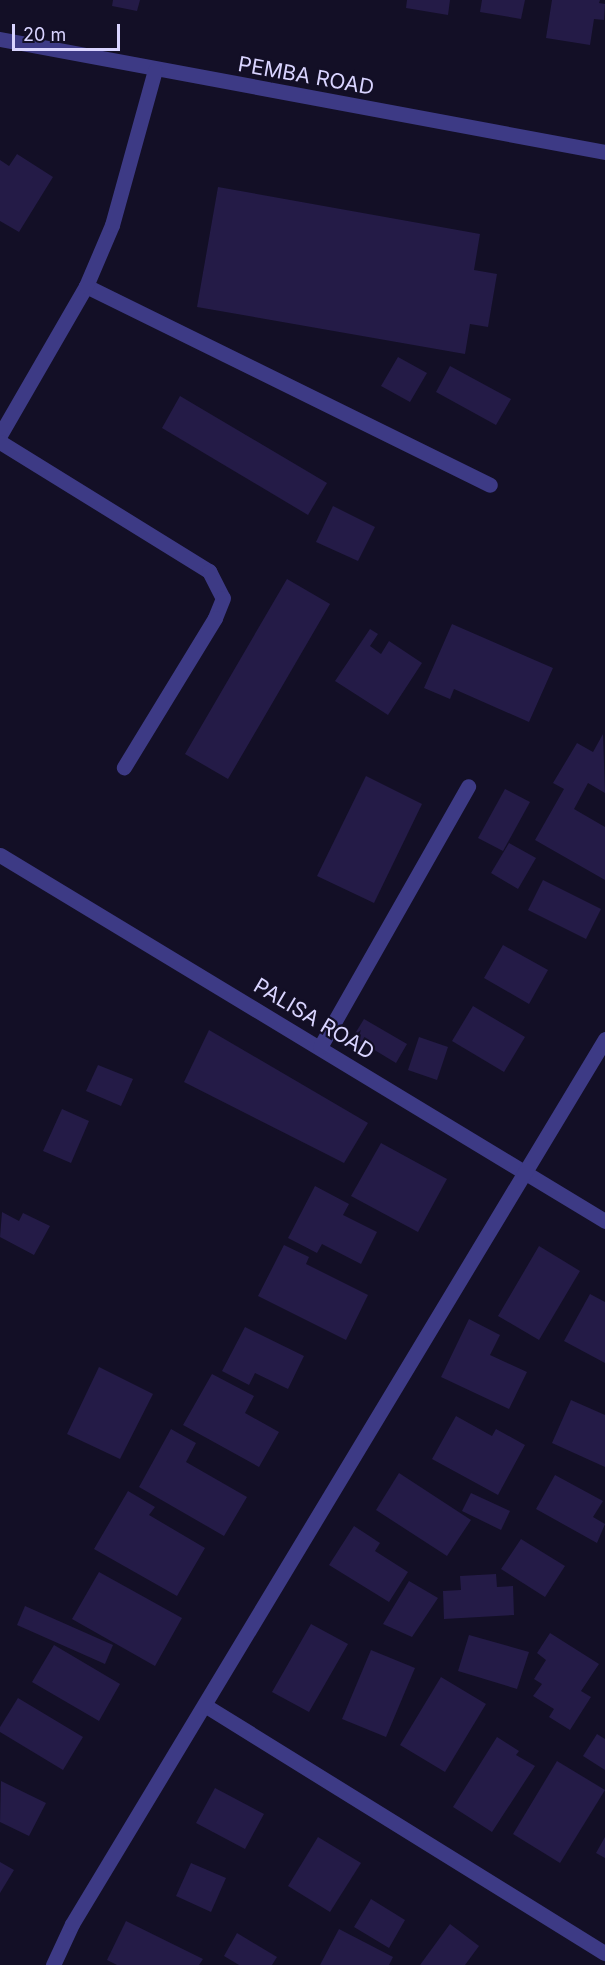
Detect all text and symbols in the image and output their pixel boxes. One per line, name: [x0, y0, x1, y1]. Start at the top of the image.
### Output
scale bar: [15, 12, 123, 50]
text: 20 m: [23, 24, 66, 45]
street label: PEMBA ROAD: [236, 52, 376, 100]
street label: PALISA ROAD: [249, 973, 379, 1065]

